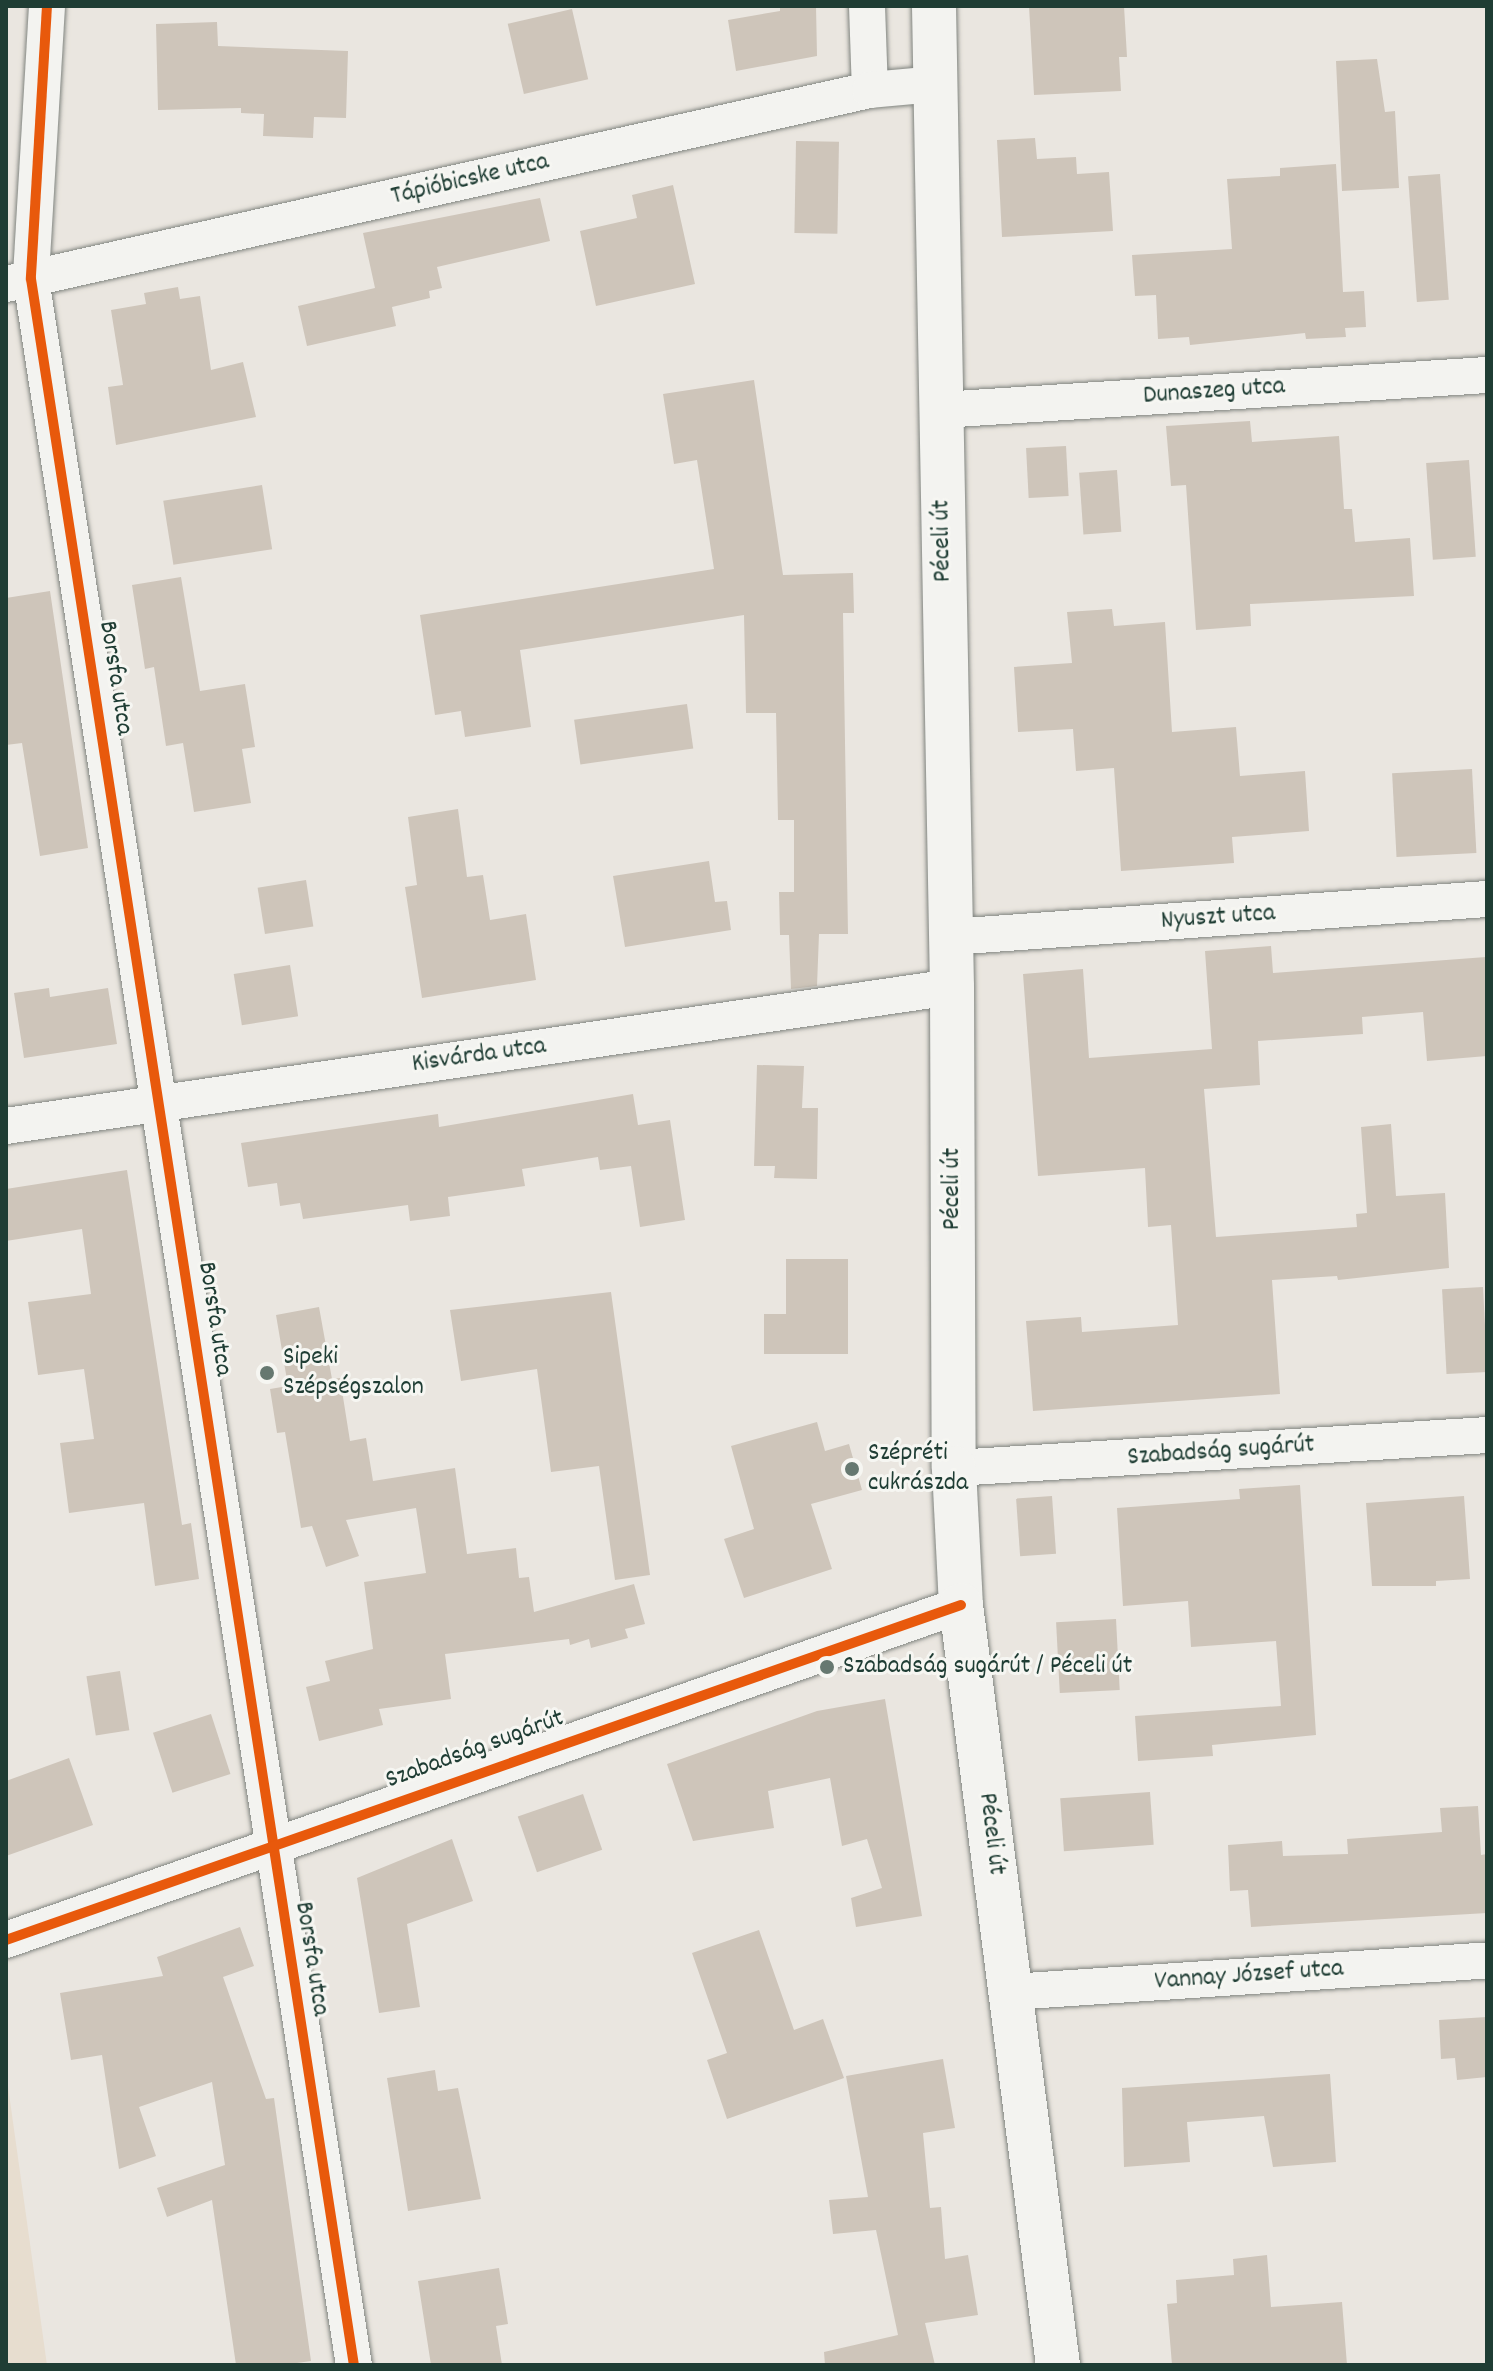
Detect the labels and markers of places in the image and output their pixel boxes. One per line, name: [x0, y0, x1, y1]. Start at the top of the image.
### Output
place label: Sipeki Szépségszalon: [283, 1342, 424, 1404]
marker: Sipeki Szépségszalon: [258, 1364, 276, 1382]
place label: Szépréti cukrászda: [868, 1438, 968, 1500]
marker: Szépréti cukrászda: [843, 1460, 861, 1478]
place label: Szabadság sugárút / Péceli út: [843, 1651, 1132, 1683]
marker: Szabadság sugárút / Péceli út: [818, 1658, 836, 1676]

